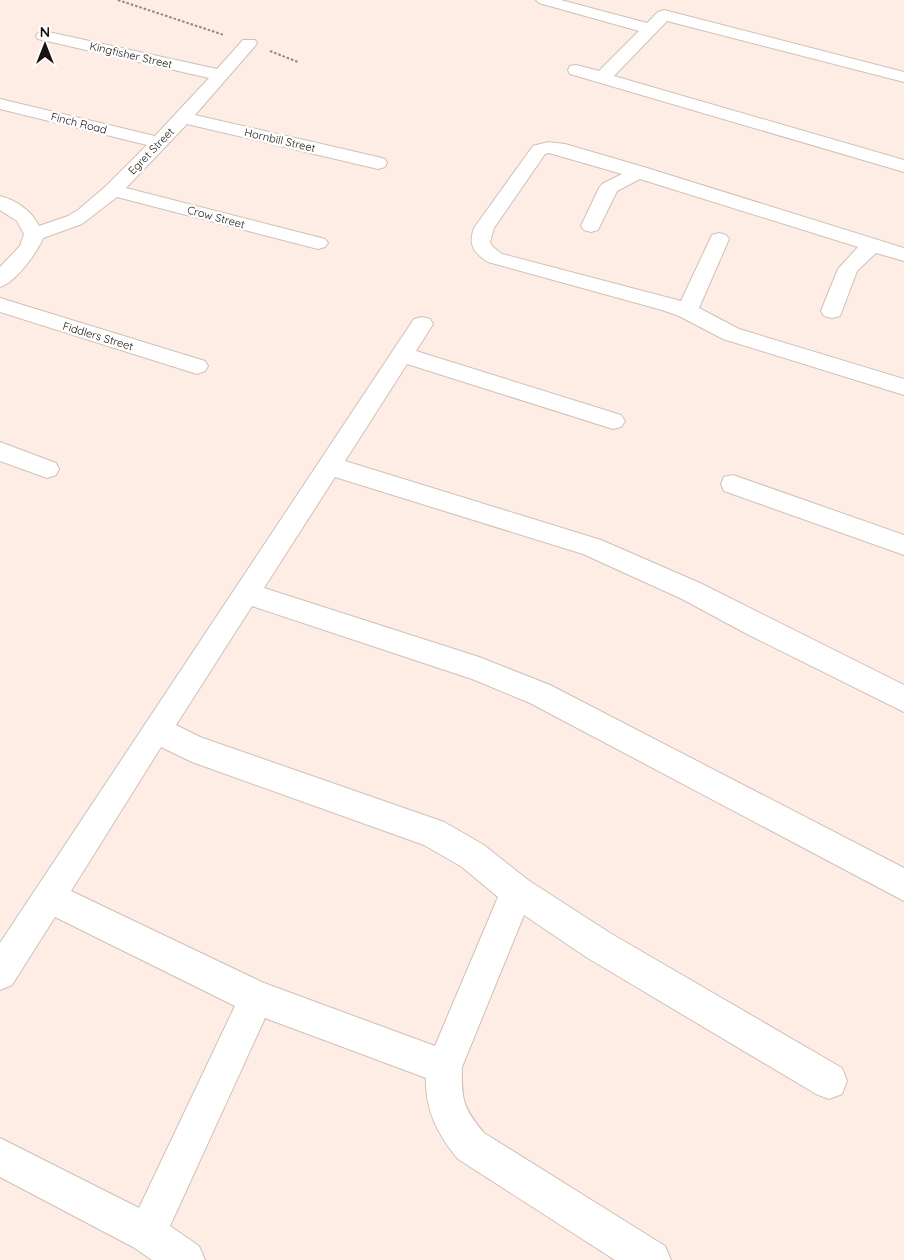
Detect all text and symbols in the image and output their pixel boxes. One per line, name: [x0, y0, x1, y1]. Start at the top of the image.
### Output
north arrow: [20, 20, 70, 70]
text: N: [40, 23, 50, 41]
street label: Kingfisher Street: [88, 39, 174, 71]
street label: Finch Road: [50, 109, 108, 137]
street label: Egret Street: [125, 124, 177, 177]
street label: Hornbill Street: [243, 125, 317, 155]
street label: Crow Street: [186, 203, 247, 231]
street label: Fiddlers Street: [61, 319, 135, 353]

